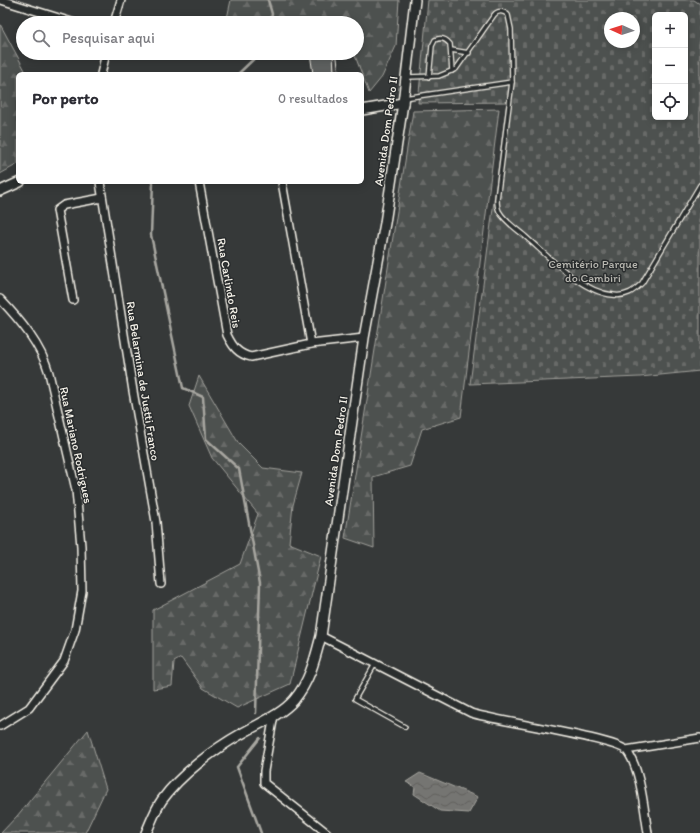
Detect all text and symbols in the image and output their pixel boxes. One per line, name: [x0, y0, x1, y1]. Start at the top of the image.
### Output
north arrow: [604, 12, 640, 48]
map controls: [652, 12, 688, 120]
button: +: [652, 12, 688, 48]
search box: [16, 16, 364, 60]
icon: search: [30, 27, 52, 49]
text: Pesquisar aqui: [62, 29, 155, 47]
button: −: [652, 48, 688, 84]
street label: Avenida Dom Pedro II: [371, 75, 401, 187]
button: locate: [652, 84, 688, 120]
text: Por perto: [32, 88, 99, 108]
text: 0 resultados: [278, 91, 348, 106]
street label: Rua Carlindo Reis: [214, 237, 244, 329]
park label: Cemitério Parque do Cambiri: [548, 257, 638, 285]
street label: Rua Belarmina de Justti Franco: [123, 300, 163, 462]
street label: Rua Mariano Rodrigues: [57, 385, 95, 505]
street label: Avenida Dom Pedro II: [321, 395, 351, 507]

